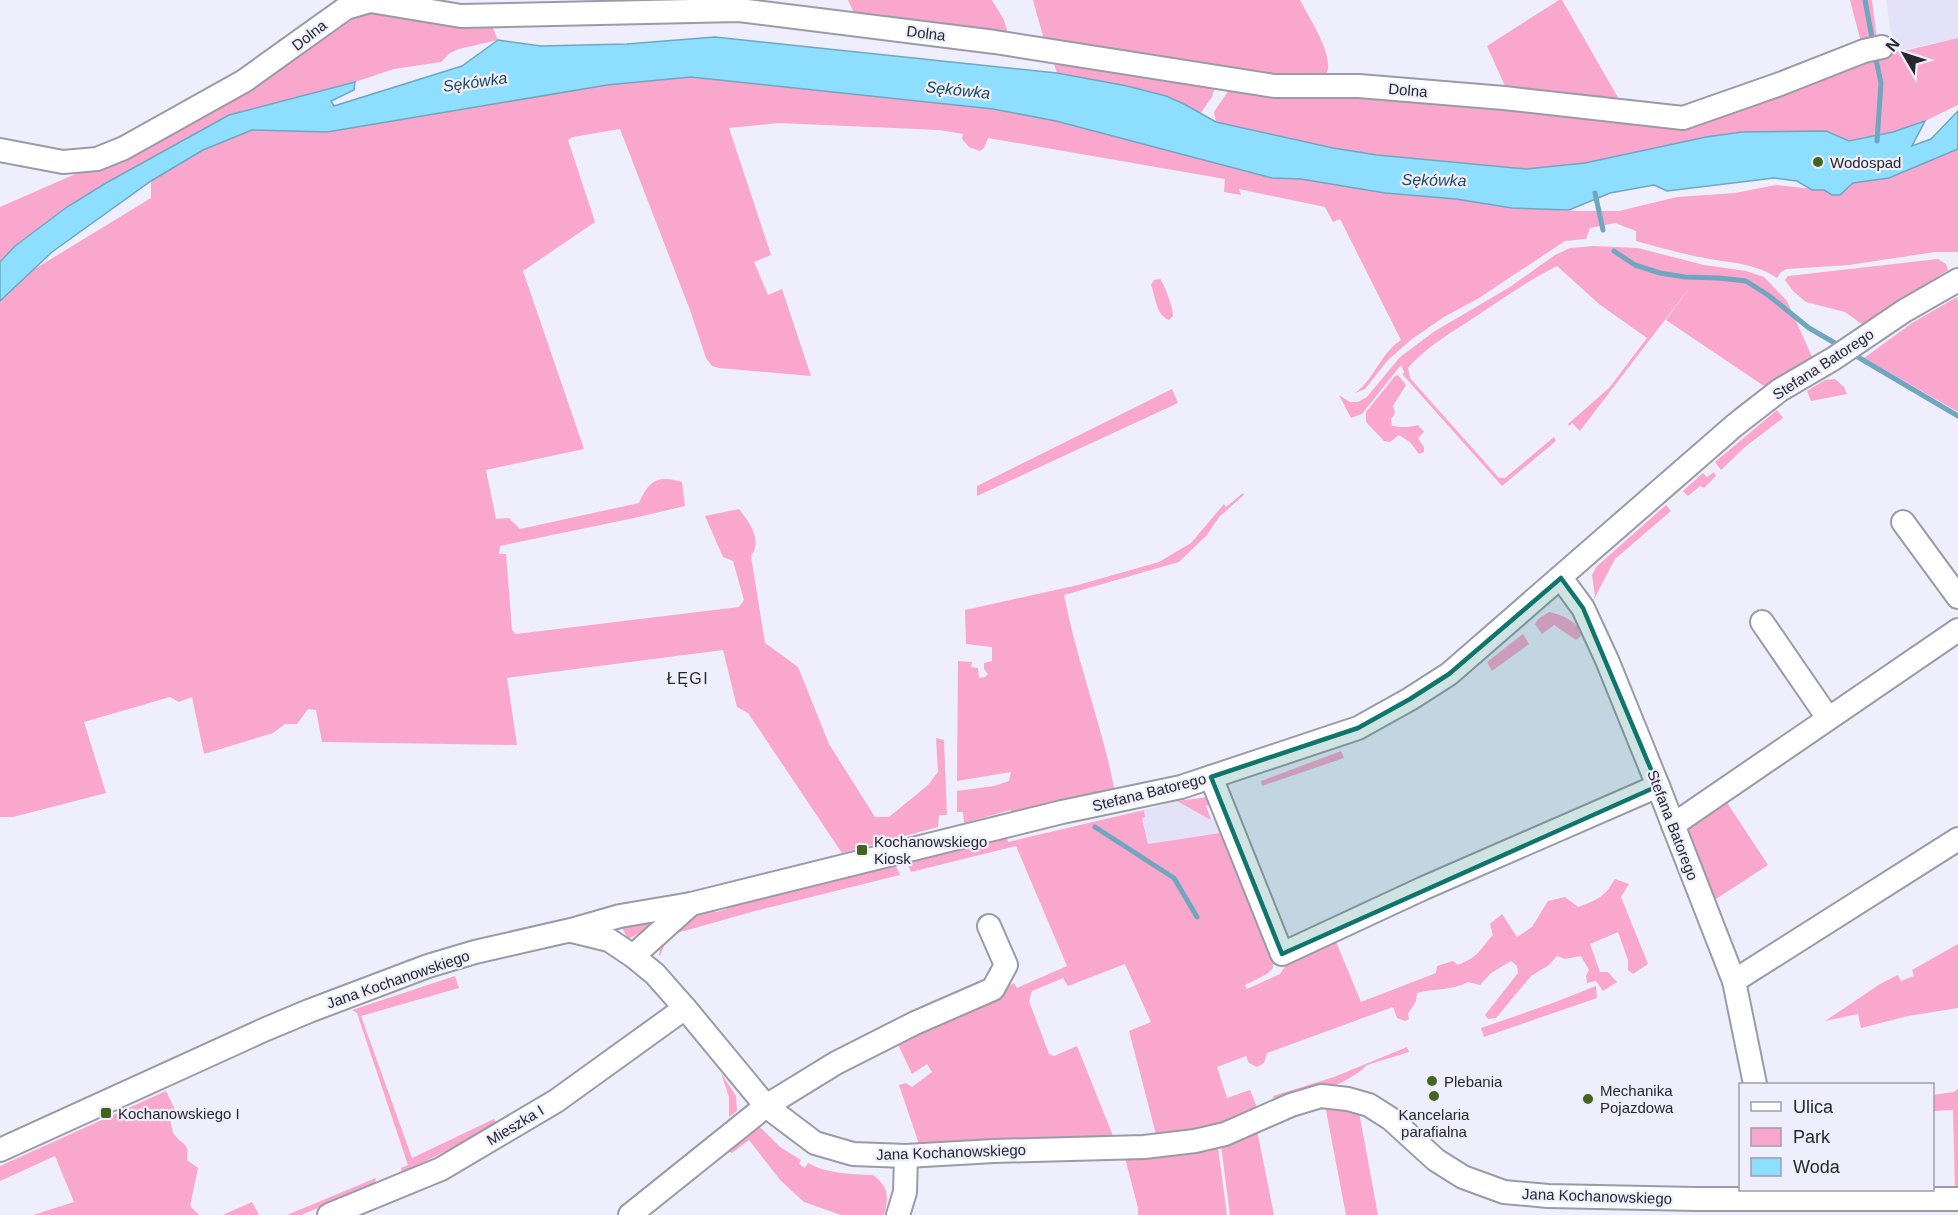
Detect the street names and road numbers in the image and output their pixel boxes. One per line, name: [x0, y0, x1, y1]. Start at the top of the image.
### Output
street label: Dolna: [288, 16, 330, 54]
street label: Dolna: [906, 22, 947, 44]
street label: Dolna: [1388, 80, 1429, 100]
street label: Stefana Batorego: [1769, 325, 1877, 403]
street label: Stefana Batorego: [1644, 767, 1702, 883]
street label: Stefana Batorego: [1090, 770, 1208, 814]
street label: Jana Kochanowskiego: [324, 947, 472, 1011]
street label: Mieszka I: [483, 1101, 547, 1149]
street label: Jana Kochanowskiego: [876, 1141, 1026, 1163]
street label: Jana Kochanowskiego: [1522, 1185, 1672, 1207]

